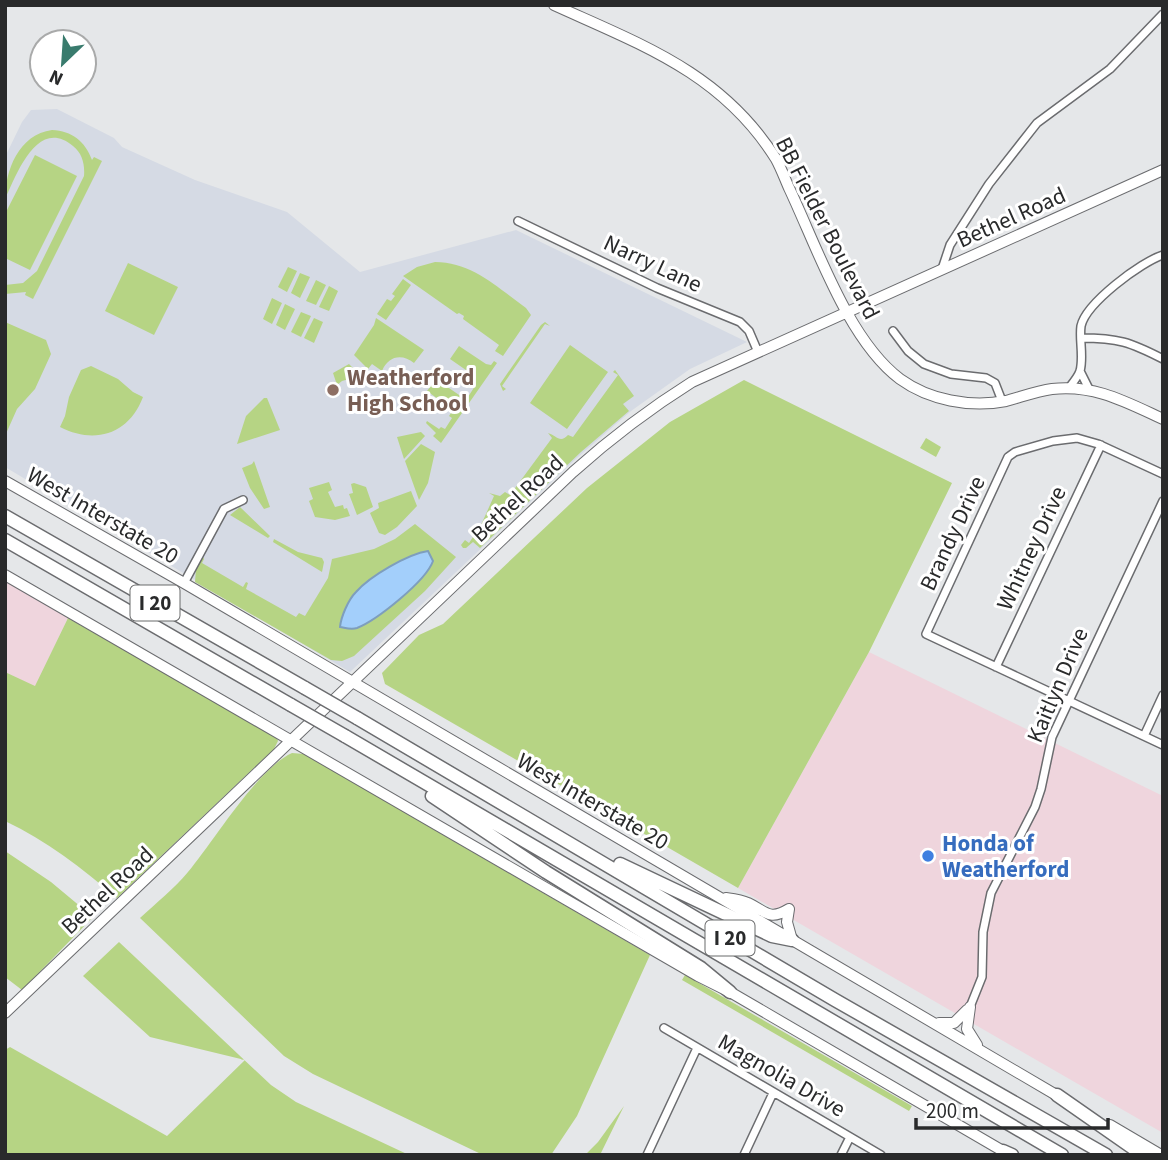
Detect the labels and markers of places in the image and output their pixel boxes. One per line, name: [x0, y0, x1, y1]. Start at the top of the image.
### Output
place label: Weatherford High School: [347, 361, 475, 420]
marker: Weatherford High School: [325, 382, 341, 398]
place label: Honda of Weatherford: [942, 827, 1070, 886]
marker: Honda of Weatherford: [920, 848, 936, 864]

